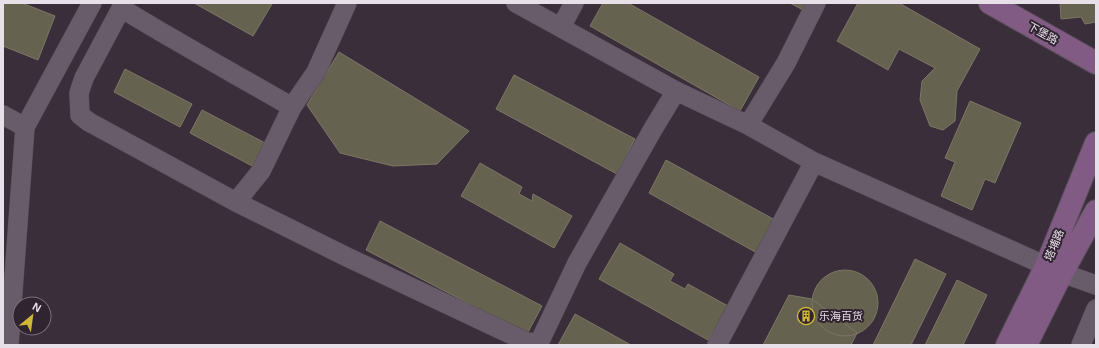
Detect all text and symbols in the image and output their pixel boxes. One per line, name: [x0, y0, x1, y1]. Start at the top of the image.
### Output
street label: 下堡路: [1026, 20, 1060, 46]
street label: 塔埔路: [1042, 227, 1066, 263]
north arrow: [12, 296, 52, 336]
text: N: [30, 300, 43, 314]
building icon: 乐海百货: [796, 306, 816, 326]
place label: 乐海百货: [819, 310, 863, 322]

